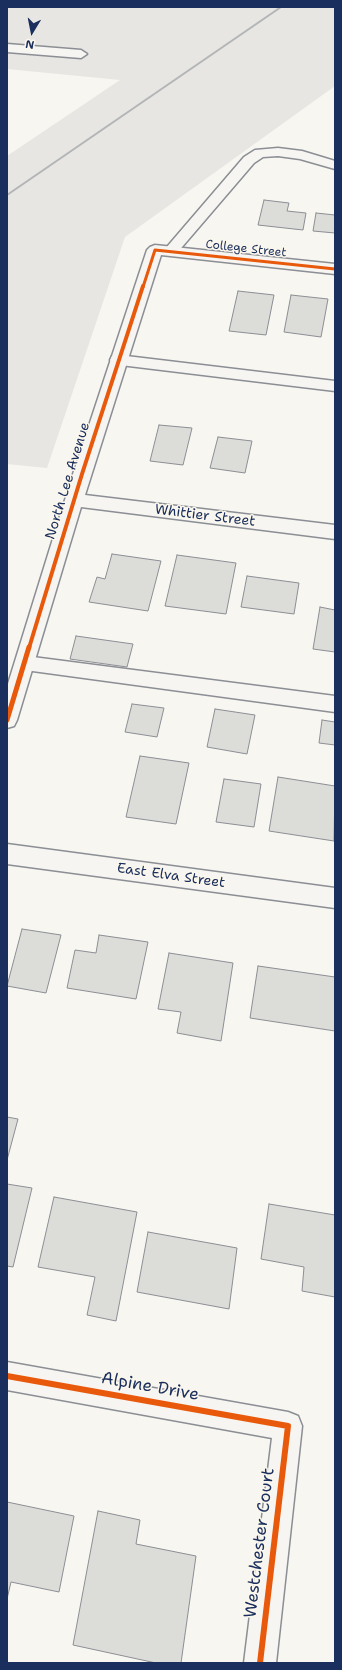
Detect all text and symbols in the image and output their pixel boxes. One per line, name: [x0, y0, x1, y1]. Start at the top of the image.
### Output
north arrow: [12, 12, 52, 52]
text: N: [24, 36, 35, 52]
street label: College Street: [205, 238, 287, 260]
street label: North Lee Avenue: [42, 420, 94, 542]
street label: Whittier Street: [154, 502, 256, 530]
street label: East Elva Street: [116, 860, 226, 892]
street label: Alpine Drive: [100, 1368, 200, 1406]
street label: Westchester Court: [241, 1467, 279, 1619]

